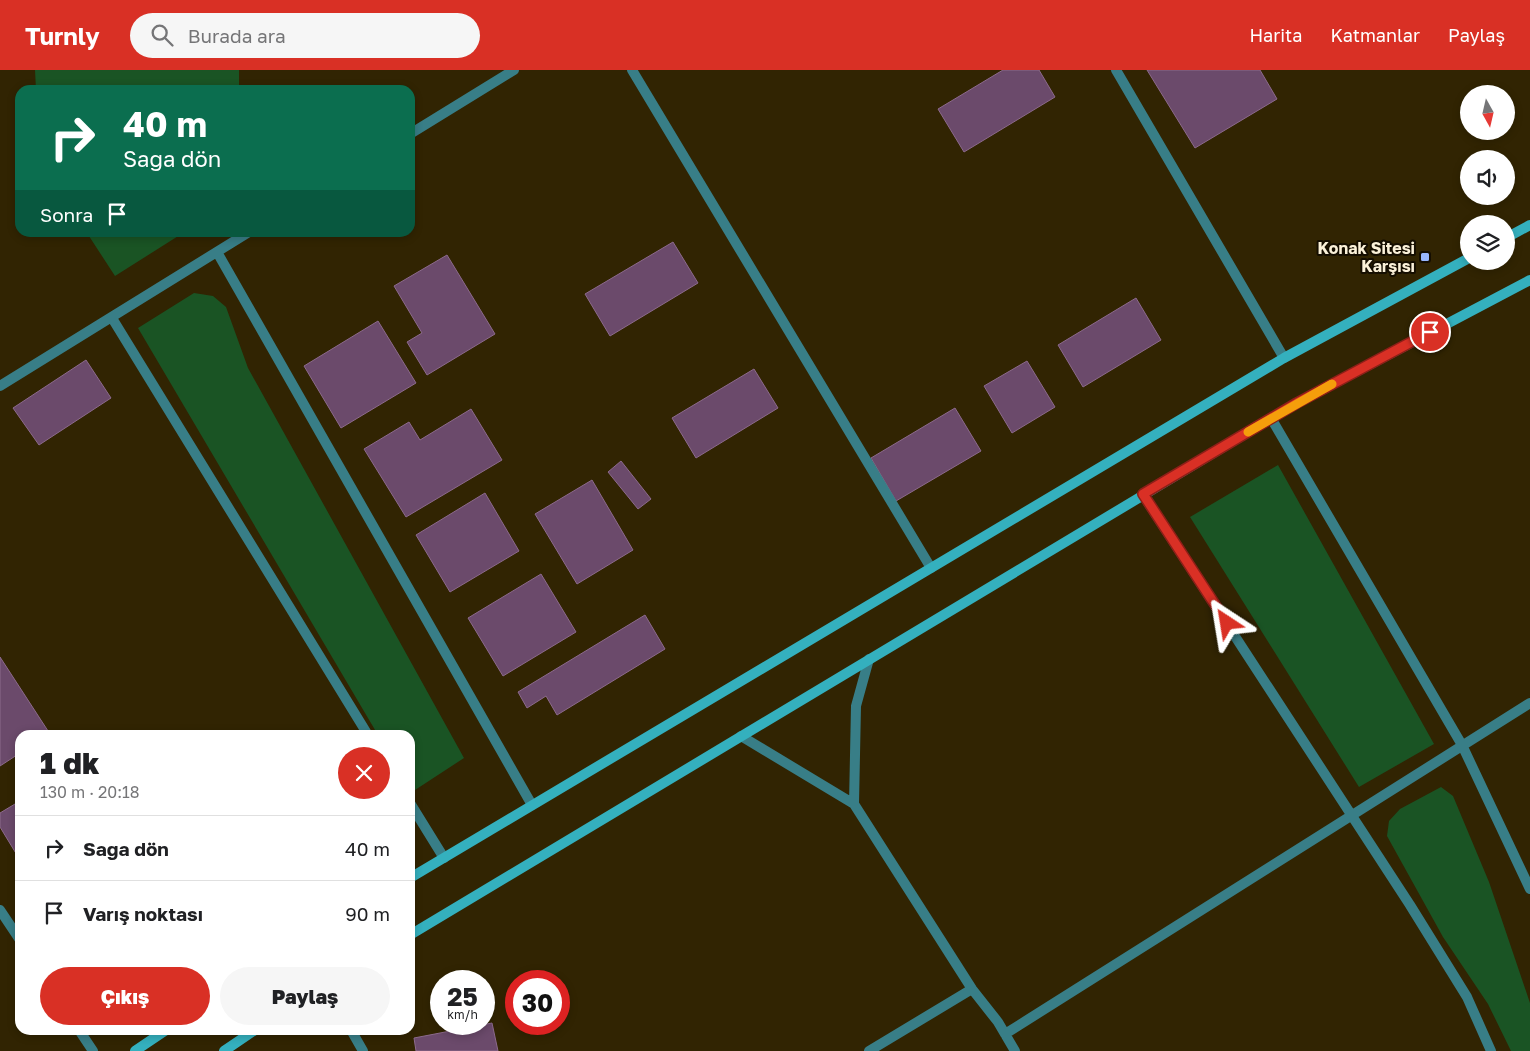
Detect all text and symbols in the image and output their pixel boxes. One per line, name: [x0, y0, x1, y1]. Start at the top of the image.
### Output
search box: [130, 13, 480, 58]
text: Turnly: [25, 21, 100, 50]
icon: search: [148, 21, 176, 49]
text: Burada ara: [188, 24, 286, 47]
text: Harita: [1249, 24, 1302, 46]
text: Katmanlar: [1330, 24, 1420, 46]
text: Paylaş: [1448, 24, 1505, 46]
north arrow: [1460, 85, 1515, 140]
map controls: [1460, 85, 1515, 270]
text: 40 m: [123, 103, 207, 145]
icon: right: [40, 105, 105, 170]
text: Sağa dön: [123, 145, 221, 172]
button: sound: [1460, 150, 1515, 205]
icon: arrive: [103, 200, 131, 228]
text: Sonra: [40, 203, 93, 226]
button: layers: [1460, 215, 1515, 270]
place label: Konak Sitesi Karşısı: [1318, 238, 1415, 276]
marker: Konak Sitesi Karşısı: [1419, 251, 1431, 263]
pin: [1409, 311, 1451, 353]
icon: arrive: [1416, 318, 1444, 346]
position arrow: [1200, 596, 1252, 648]
text: 1 dk: [40, 745, 99, 781]
button: close: [338, 747, 390, 799]
text: 130 m · 20:18: [40, 782, 140, 802]
icon: right: [40, 834, 68, 862]
text: Sağa dön: [83, 837, 169, 860]
text: 40 m: [345, 837, 390, 860]
icon: arrive: [40, 899, 68, 927]
text: Varış noktası: [83, 902, 203, 925]
text: 90 m: [345, 902, 390, 925]
button: Çıkış: [40, 967, 210, 1025]
button: Paylaş: [220, 967, 390, 1025]
speed limit sign: 30: [505, 970, 570, 1035]
text: 25: [447, 981, 478, 1012]
text: km/h: [447, 1007, 478, 1022]

